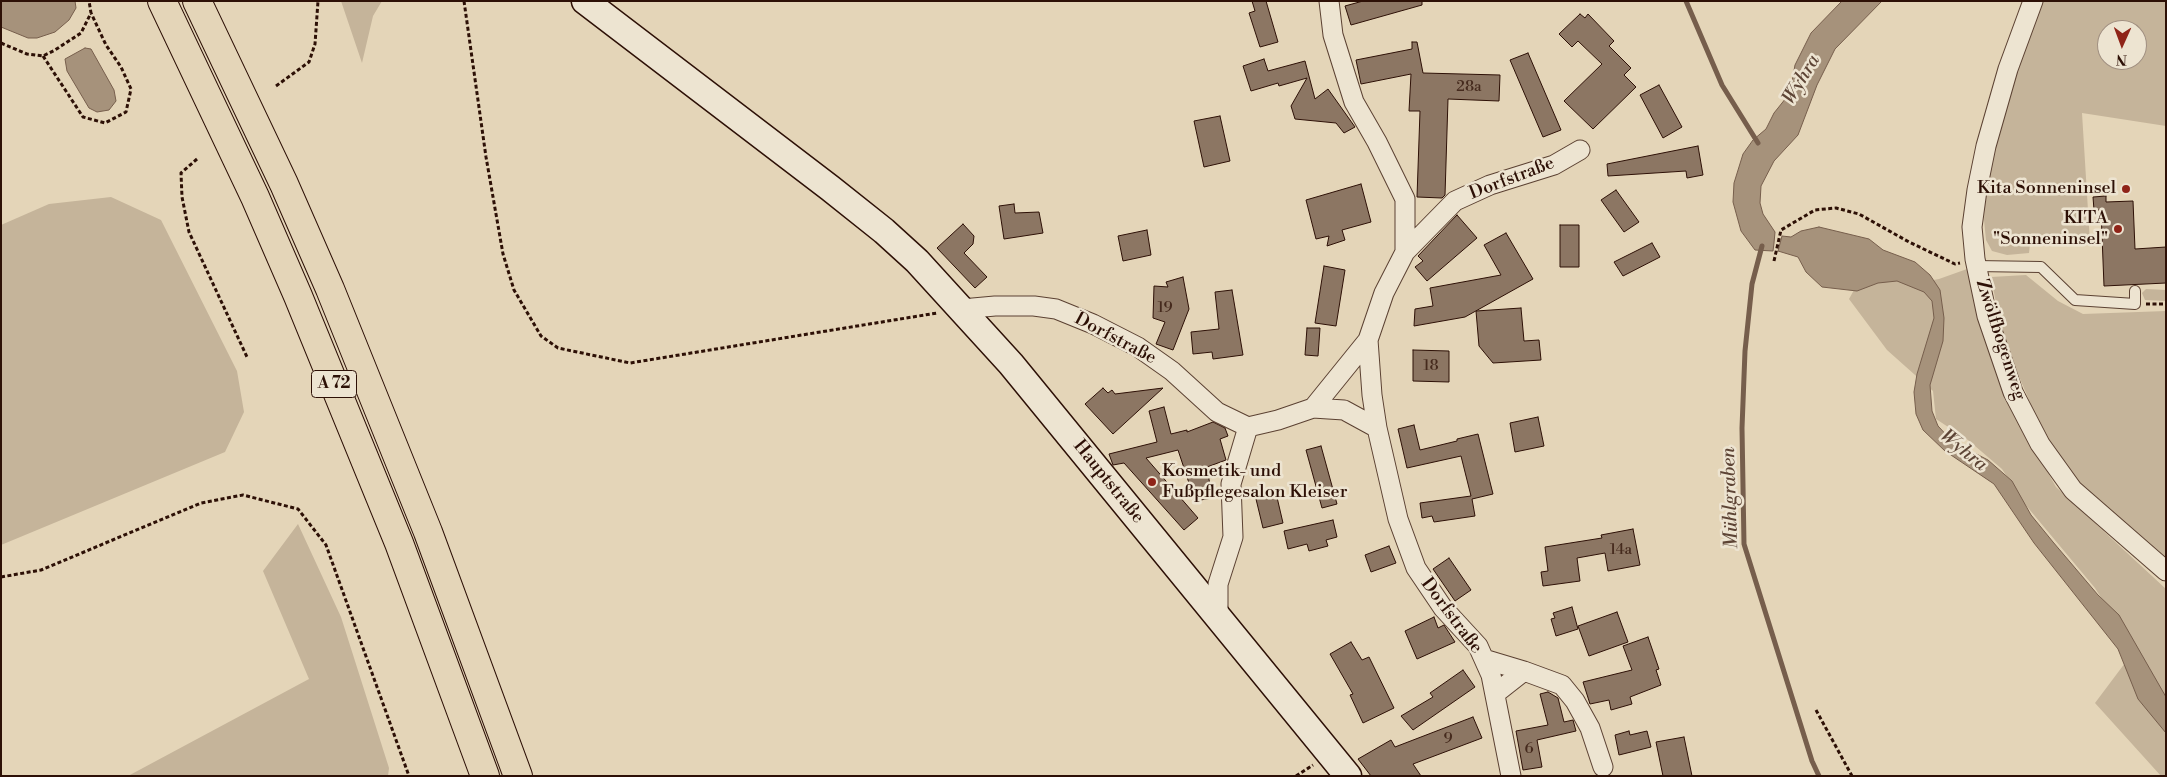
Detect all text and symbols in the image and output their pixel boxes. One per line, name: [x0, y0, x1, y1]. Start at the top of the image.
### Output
north arrow: [2097, 20, 2147, 70]
text: N: [2116, 50, 2127, 68]
water label: Wyhra: [1778, 51, 1826, 109]
house number: 28a: [1456, 78, 1482, 96]
street label: Dorfstraße: [1466, 153, 1558, 205]
place label: Kita Sonneninsel: [1977, 178, 2116, 200]
marker: Kita Sonneninsel: [2120, 183, 2132, 195]
place label: KITA "Sonneninsel": [1993, 208, 2108, 250]
marker: KITA "Sonneninsel": [2112, 223, 2124, 235]
street label: Zwölfbogenweg: [1970, 277, 2030, 403]
house number: 19: [1157, 299, 1173, 317]
street label: Dorfstraße: [1070, 308, 1160, 370]
house number: 18: [1423, 357, 1439, 375]
road number: A 72: [312, 370, 356, 398]
water label: Wyhra: [1935, 425, 1991, 477]
street label: Hauptstraße: [1068, 436, 1148, 528]
water label: Mühlgraben: [1718, 447, 1744, 549]
place label: Kosmetik- und Fußpflegesalon Kleiser: [1162, 461, 1347, 504]
marker: Kosmetik- und Fußpflegesalon Kleiser: [1146, 476, 1158, 488]
house number: 14a: [1610, 541, 1632, 559]
street label: Dorfstraße: [1415, 574, 1487, 658]
house number: 9: [1443, 730, 1453, 748]
house number: 6: [1524, 740, 1534, 758]

